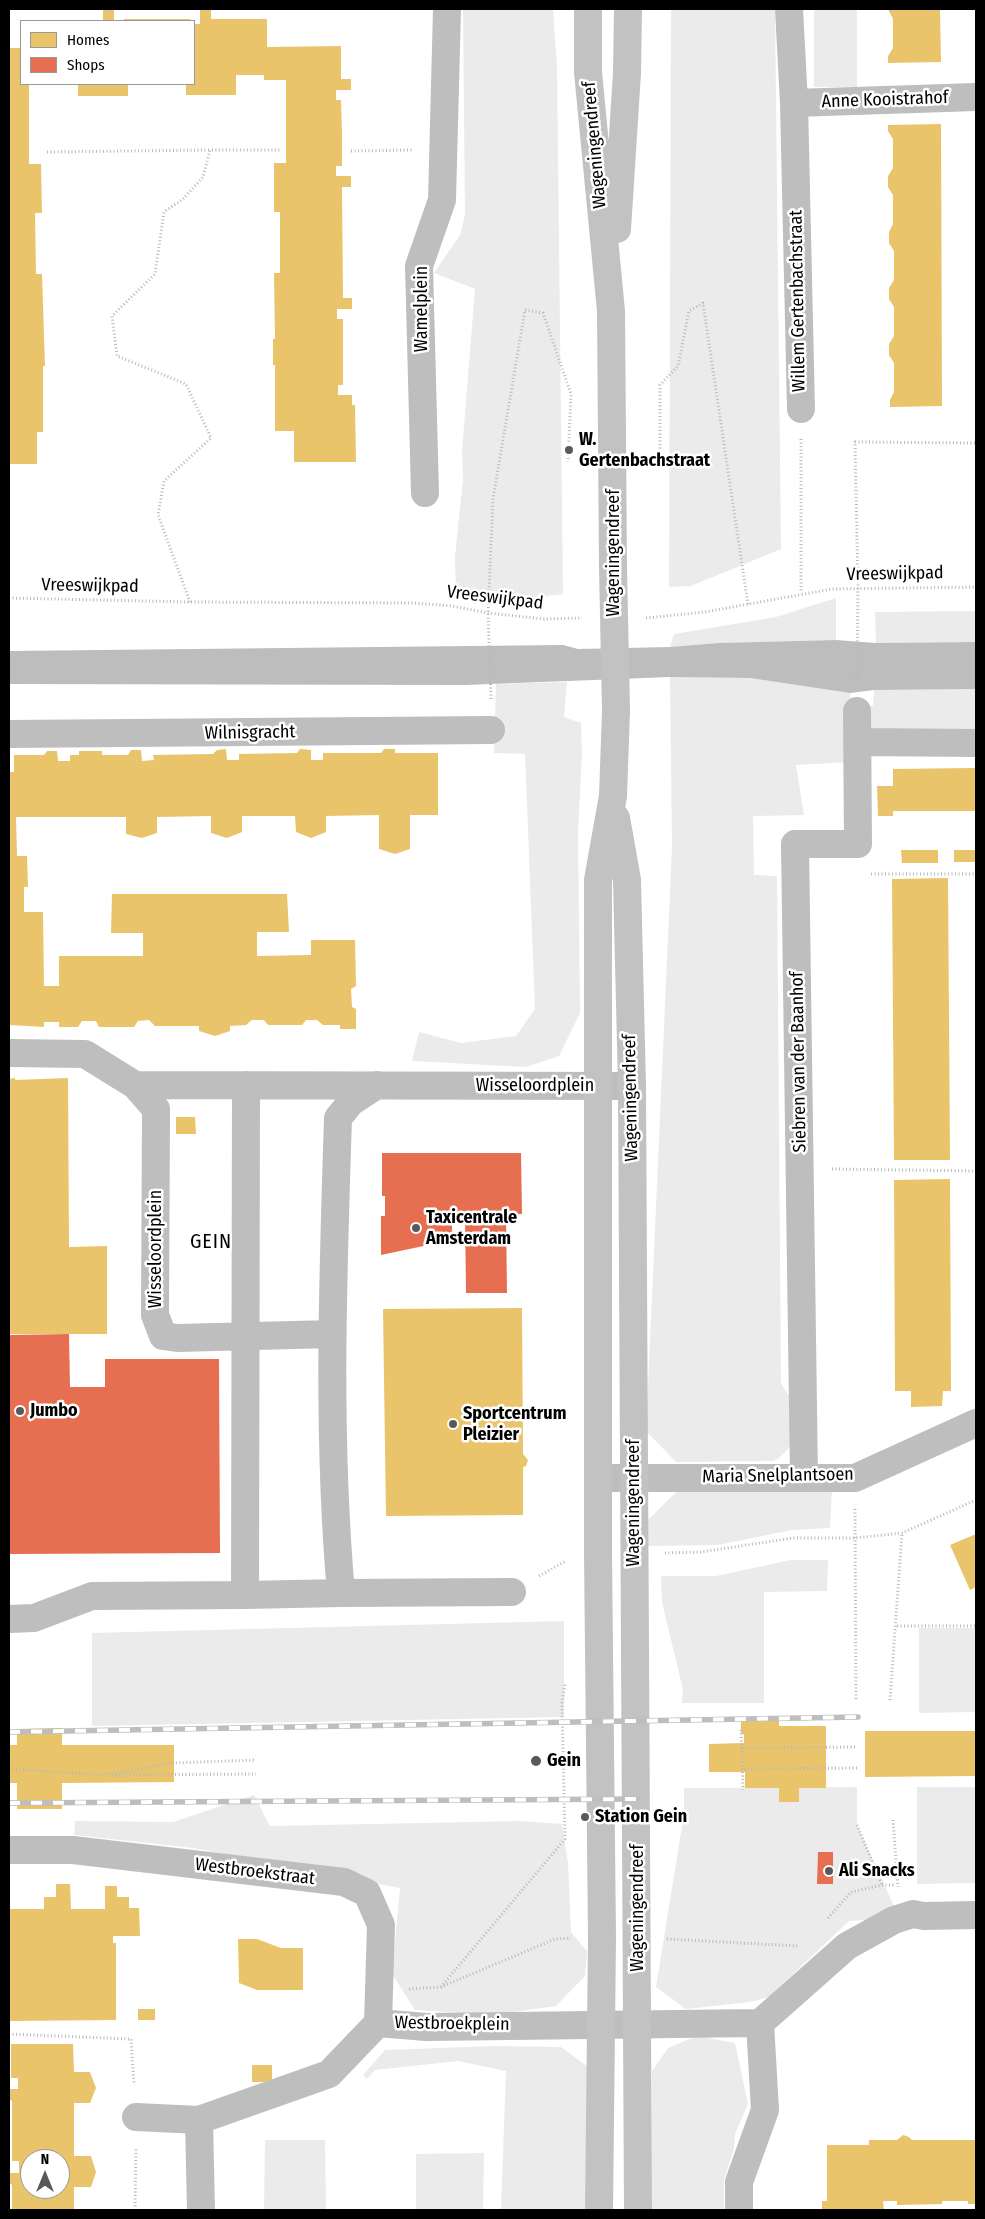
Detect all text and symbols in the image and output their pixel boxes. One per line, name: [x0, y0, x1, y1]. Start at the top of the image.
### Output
legend: [20, 20, 195, 85]
text: Homes: [67, 31, 109, 49]
text: Shops: [67, 56, 105, 74]
street label: Wageningendreef: [579, 81, 611, 209]
street label: Anne Kooistrahof: [821, 87, 949, 113]
street label: Willem Gertenbachstraat: [786, 210, 810, 392]
street label: Wamelplein: [411, 266, 433, 352]
place label: W. Gertenbachstraat: [579, 429, 710, 472]
marker: W. Gertenbachstraat: [563, 444, 575, 456]
street label: Wageningendreef: [603, 489, 625, 617]
street label: Vreeswijkpad: [846, 562, 944, 586]
street label: Vreeswijkpad: [41, 574, 139, 598]
street label: Vreeswijkpad: [445, 581, 545, 615]
street label: Wilnisgracht: [205, 721, 295, 745]
street label: Siebren van der Baanhof: [787, 971, 811, 1153]
street label: Wageningendreef: [619, 1034, 643, 1162]
street label: Wisseloordplein: [476, 1075, 594, 1097]
street label: Wisseloordplein: [145, 1190, 167, 1308]
place label: Taxicentrale Amsterdam: [426, 1207, 517, 1250]
marker: Taxicentrale Amsterdam: [410, 1222, 422, 1234]
district label: GEIN: [189, 1230, 233, 1254]
place label: Jumbo: [30, 1400, 78, 1422]
place label: Sportcentrum Pleizier: [463, 1403, 566, 1446]
marker: Jumbo: [14, 1405, 26, 1417]
marker: Sportcentrum Pleizier: [447, 1418, 459, 1430]
street label: Wageningendreef: [623, 1439, 645, 1567]
street label: Maria Snelplantsoen: [702, 1464, 854, 1488]
place label: Gein: [547, 1750, 581, 1772]
marker: Gein: [529, 1754, 543, 1768]
place label: Station Gein: [595, 1806, 687, 1828]
marker: Station Gein: [579, 1811, 591, 1823]
street label: Wageningendreef: [627, 1844, 649, 1972]
street label: Westbroekstraat: [194, 1854, 316, 1890]
place label: Ali Snacks: [839, 1860, 915, 1882]
marker: Ali Snacks: [823, 1865, 835, 1877]
street label: Westbroekplein: [394, 2012, 510, 2036]
north arrow: [20, 2149, 70, 2199]
text: N: [41, 2151, 49, 2168]

